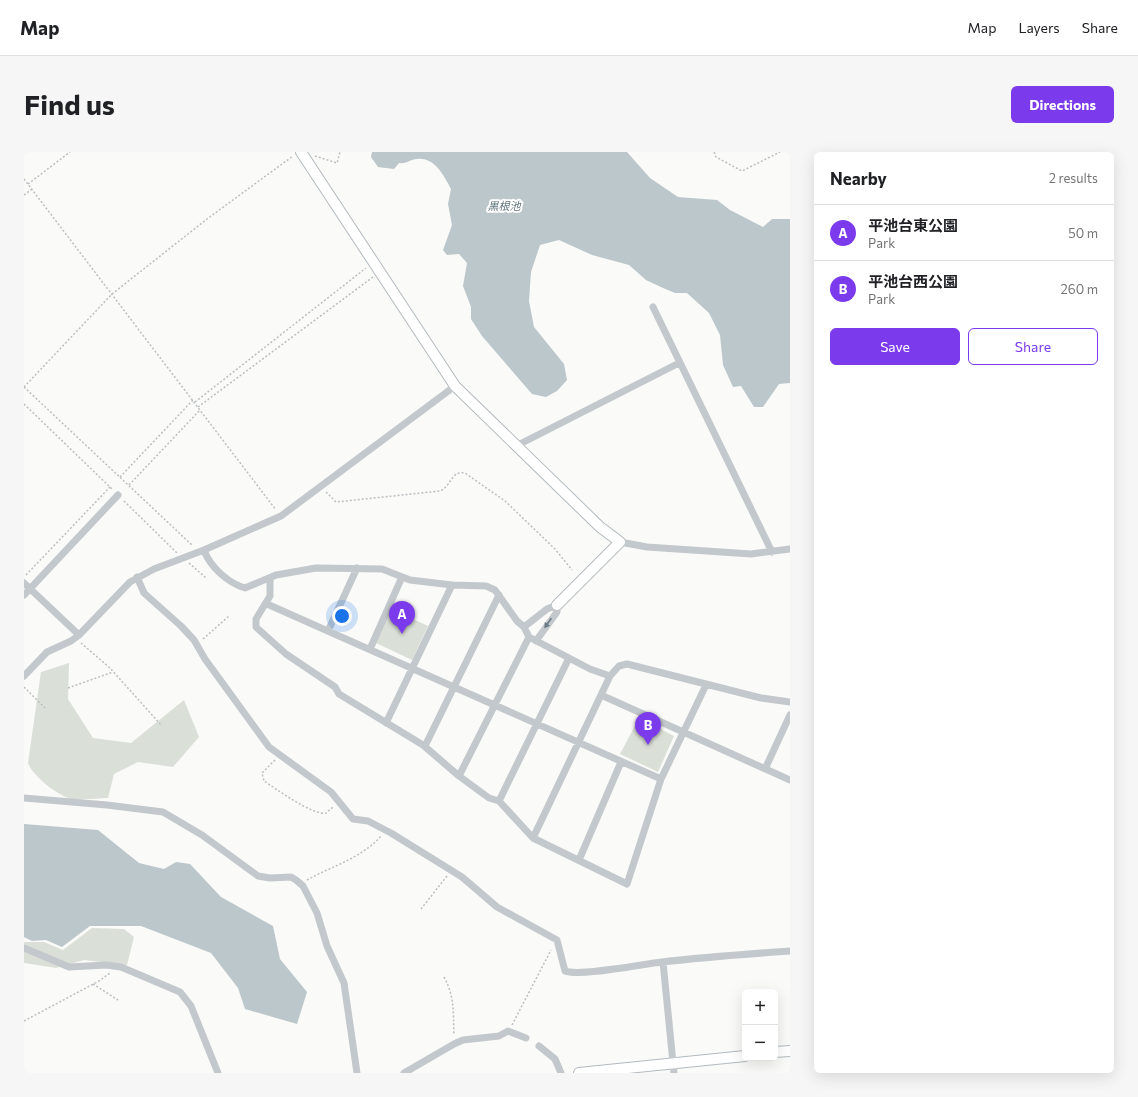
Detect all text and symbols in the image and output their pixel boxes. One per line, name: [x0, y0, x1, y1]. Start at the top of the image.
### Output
text: Map: [20, 16, 59, 39]
text: Map: [968, 19, 996, 36]
text: Layers: [1018, 19, 1060, 36]
text: Share: [1082, 19, 1118, 36]
button: Directions: [1011, 86, 1114, 123]
text: Find us: [24, 87, 115, 121]
text: Nearby: [830, 168, 887, 189]
text: 2 results: [1049, 170, 1098, 186]
water label: 黒根池: [488, 199, 521, 212]
text: 平池台東公園: [868, 216, 958, 234]
text: A: [838, 225, 848, 241]
text: 50 m: [1068, 225, 1098, 241]
text: Park: [868, 235, 895, 251]
text: 平池台西公園: [868, 272, 958, 290]
text: B: [839, 281, 847, 297]
text: 260 m: [1061, 281, 1098, 297]
text: Park: [868, 291, 895, 307]
button: Save: [830, 328, 960, 365]
button: Share: [968, 328, 1098, 365]
pin: A: [389, 601, 415, 634]
your location: [332, 606, 352, 626]
one-way arrow: [545, 618, 552, 629]
pin: B: [635, 712, 661, 745]
map controls: [742, 989, 778, 1061]
button: +: [742, 989, 778, 1025]
button: −: [742, 1025, 778, 1061]

